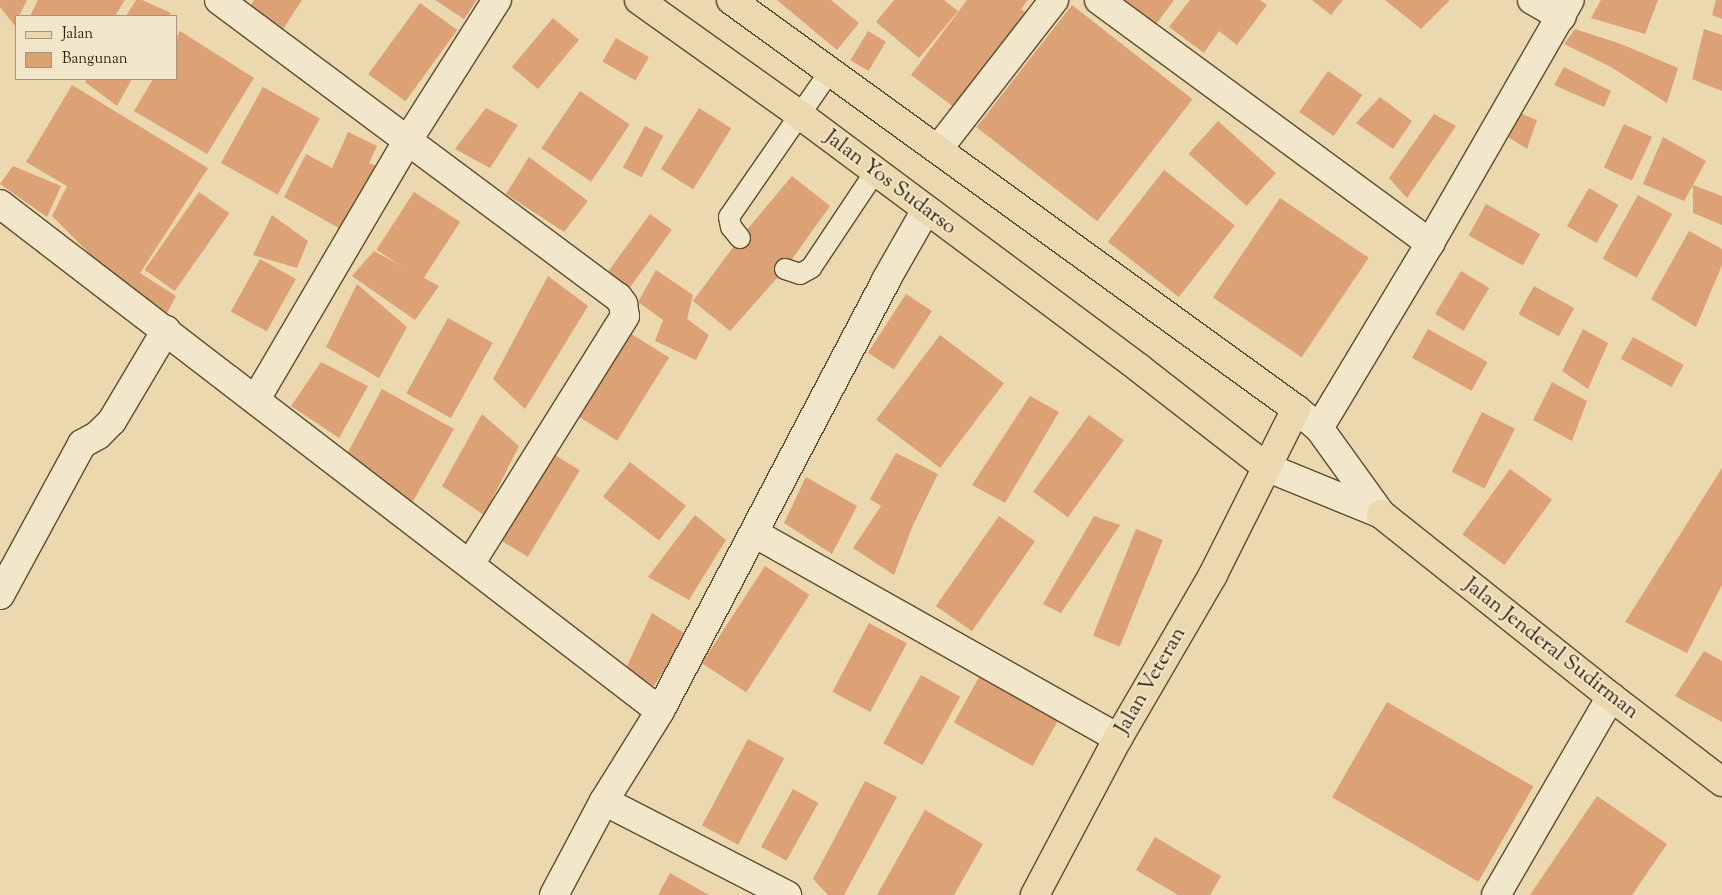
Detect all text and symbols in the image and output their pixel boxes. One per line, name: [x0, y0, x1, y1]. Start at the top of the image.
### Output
legend: [15, 15, 178, 80]
text: Jalan: [62, 24, 93, 45]
text: Bangunan: [62, 49, 128, 70]
street label: Jalan Yos Sudarso: [819, 125, 961, 241]
street label: Jalan Jenderal Sudirman: [1458, 573, 1644, 725]
street label: Jalan Veteran: [1110, 623, 1192, 739]

